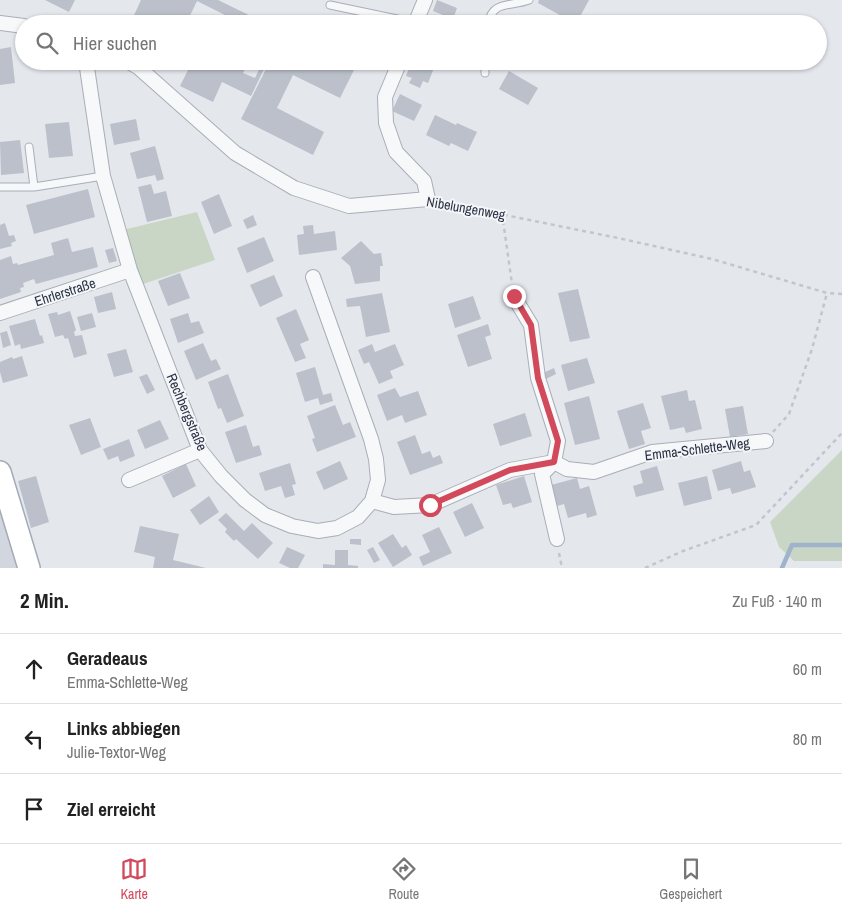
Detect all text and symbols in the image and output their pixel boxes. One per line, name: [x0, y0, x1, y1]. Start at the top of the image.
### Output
search box: [15, 15, 827, 70]
icon: search: [33, 29, 61, 57]
text: Hier suchen: [73, 30, 157, 56]
street label: Nibelungenweg: [425, 192, 507, 224]
street label: Ehrlerstraße: [32, 274, 98, 310]
route end: [503, 285, 526, 308]
street label: Rechbergstraße: [163, 371, 211, 453]
street label: Emma-Schlette-Weg: [643, 434, 751, 464]
route start: [419, 494, 442, 517]
text: 2 Min.: [20, 586, 69, 615]
text: Zu Fuß · 140 m: [732, 590, 822, 612]
text: Geradeaus: [67, 645, 148, 671]
icon: ahead: [20, 655, 48, 683]
text: 60 m: [793, 658, 822, 680]
text: Emma-Schlette-Weg: [67, 671, 188, 693]
text: Links abbiegen: [67, 715, 180, 741]
icon: left: [20, 725, 48, 753]
text: 80 m: [793, 728, 822, 750]
text: Julie-Textor-Weg: [67, 741, 166, 763]
icon: arrive: [20, 795, 48, 823]
text: Ziel erreicht: [67, 796, 155, 822]
tab: Karte: [120, 855, 148, 903]
tab: Route: [388, 855, 419, 903]
tab: Gespeichert: [659, 855, 722, 903]

